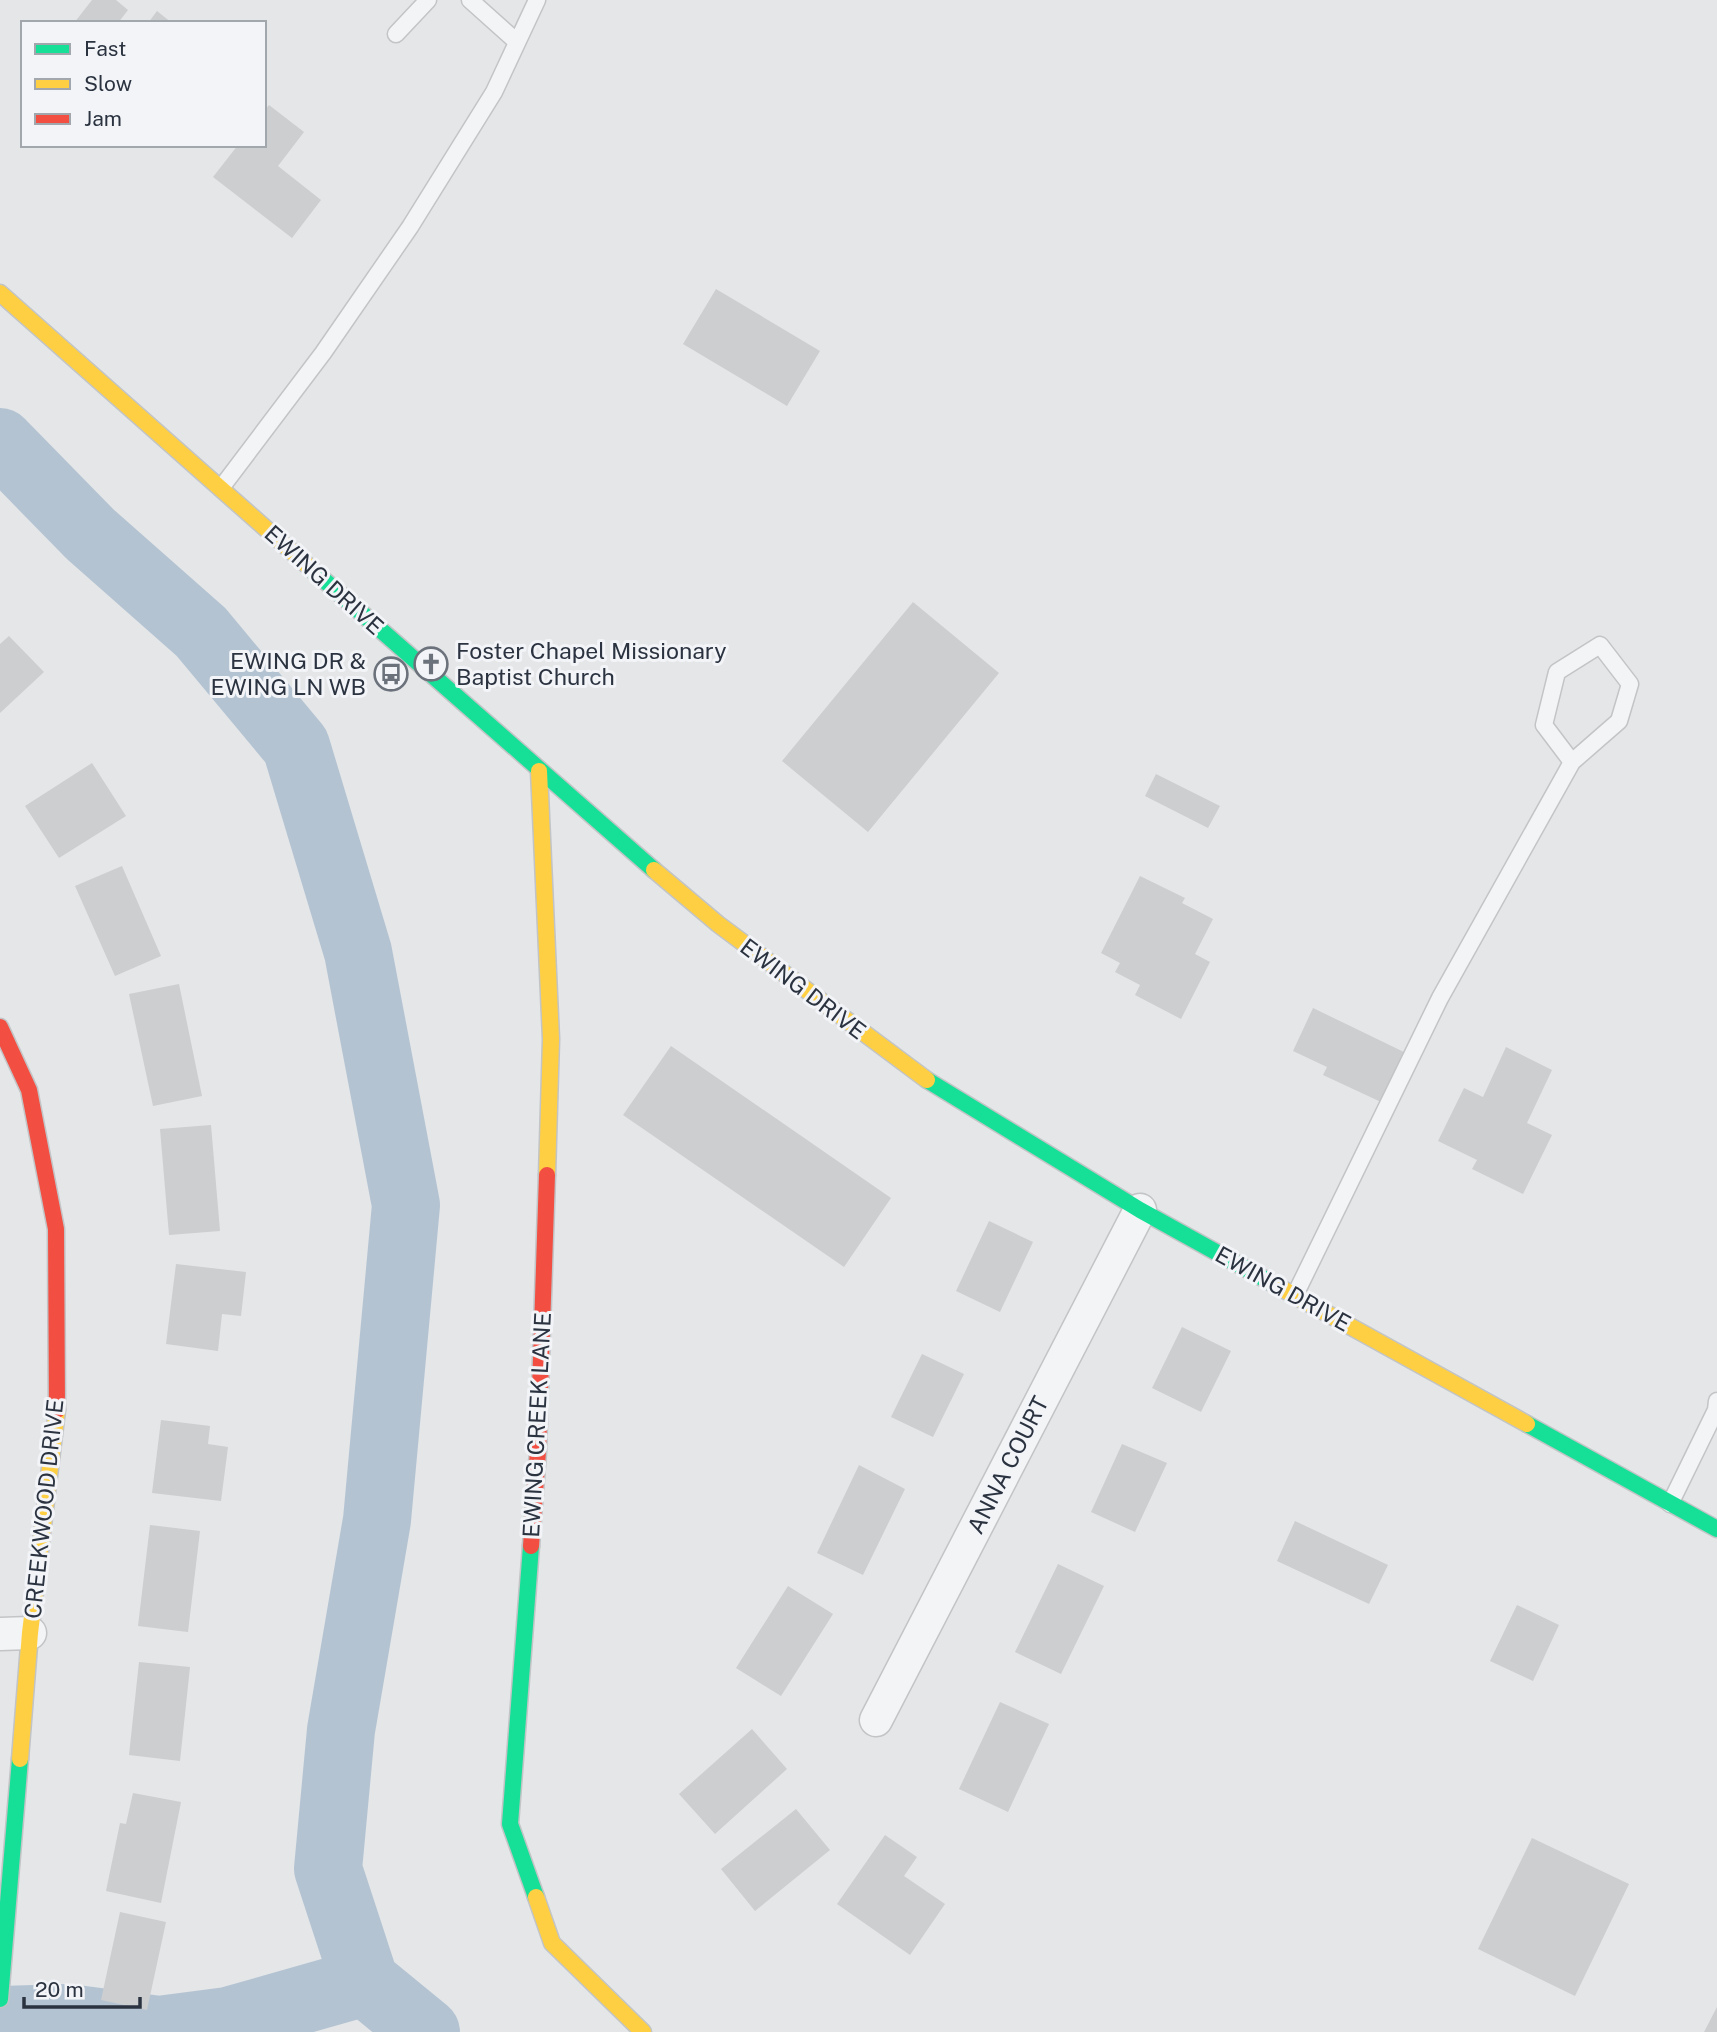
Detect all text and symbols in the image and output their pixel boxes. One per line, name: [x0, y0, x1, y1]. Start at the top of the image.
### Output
legend: [21, 21, 266, 147]
text: Fast: [84, 36, 126, 61]
text: Slow: [84, 71, 132, 96]
text: Jam: [84, 106, 122, 131]
street label: EWING DRIVE: [259, 519, 389, 640]
place label: Foster Chapel Missionary Baptist Church: [456, 637, 726, 690]
church icon: Foster Chapel Missionary Baptist Church: [412, 645, 450, 683]
place label: EWING DR & EWING LN WB: [210, 647, 366, 700]
bus stop icon: EWING DR & EWING LN WB: [372, 655, 410, 693]
street label: EWING DRIVE: [735, 933, 871, 1045]
street label: EWING DRIVE: [1211, 1240, 1356, 1337]
street label: EWING CREEK LANE: [517, 1312, 556, 1538]
street label: ANNA COURT: [961, 1391, 1054, 1538]
street label: CREEKWOOD DRIVE: [19, 1398, 68, 1620]
scale bar: [24, 1966, 140, 2010]
text: 20 m: [35, 1977, 84, 2002]

